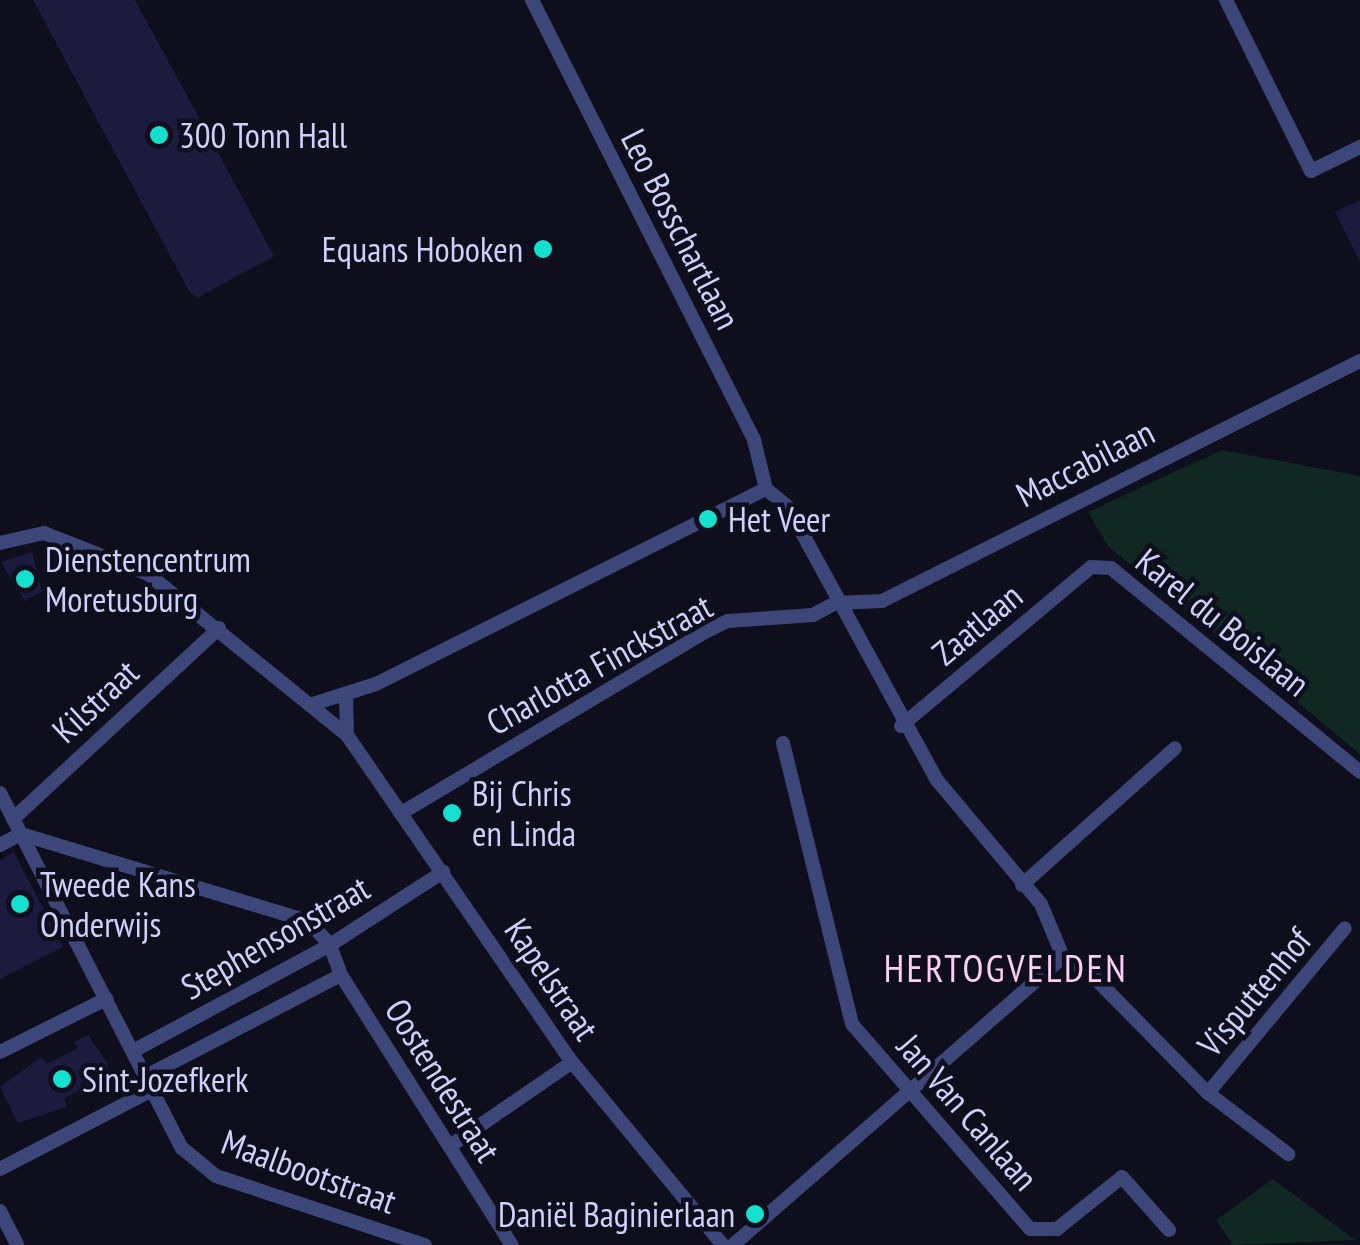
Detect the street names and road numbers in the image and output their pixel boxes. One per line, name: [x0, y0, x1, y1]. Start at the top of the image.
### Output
street label: Leo Bosschartlaan: [613, 122, 749, 336]
street label: Maccabilaan: [1009, 410, 1161, 516]
street label: Karel du Boislaan: [1128, 539, 1318, 705]
street label: Zaatlaan: [924, 575, 1030, 673]
street label: Charlotta Finckstraat: [479, 585, 719, 743]
street label: Kilstraat: [43, 651, 147, 751]
street label: Stephensonstraat: [173, 866, 377, 1008]
street label: Kapelstraat: [496, 910, 608, 1048]
street label: Visputtenhof: [1188, 920, 1320, 1064]
street label: Oostendestraat: [377, 991, 509, 1169]
street label: Jan Van Canlaan: [889, 1025, 1047, 1199]
street label: Maalbootstraat: [216, 1120, 402, 1222]

